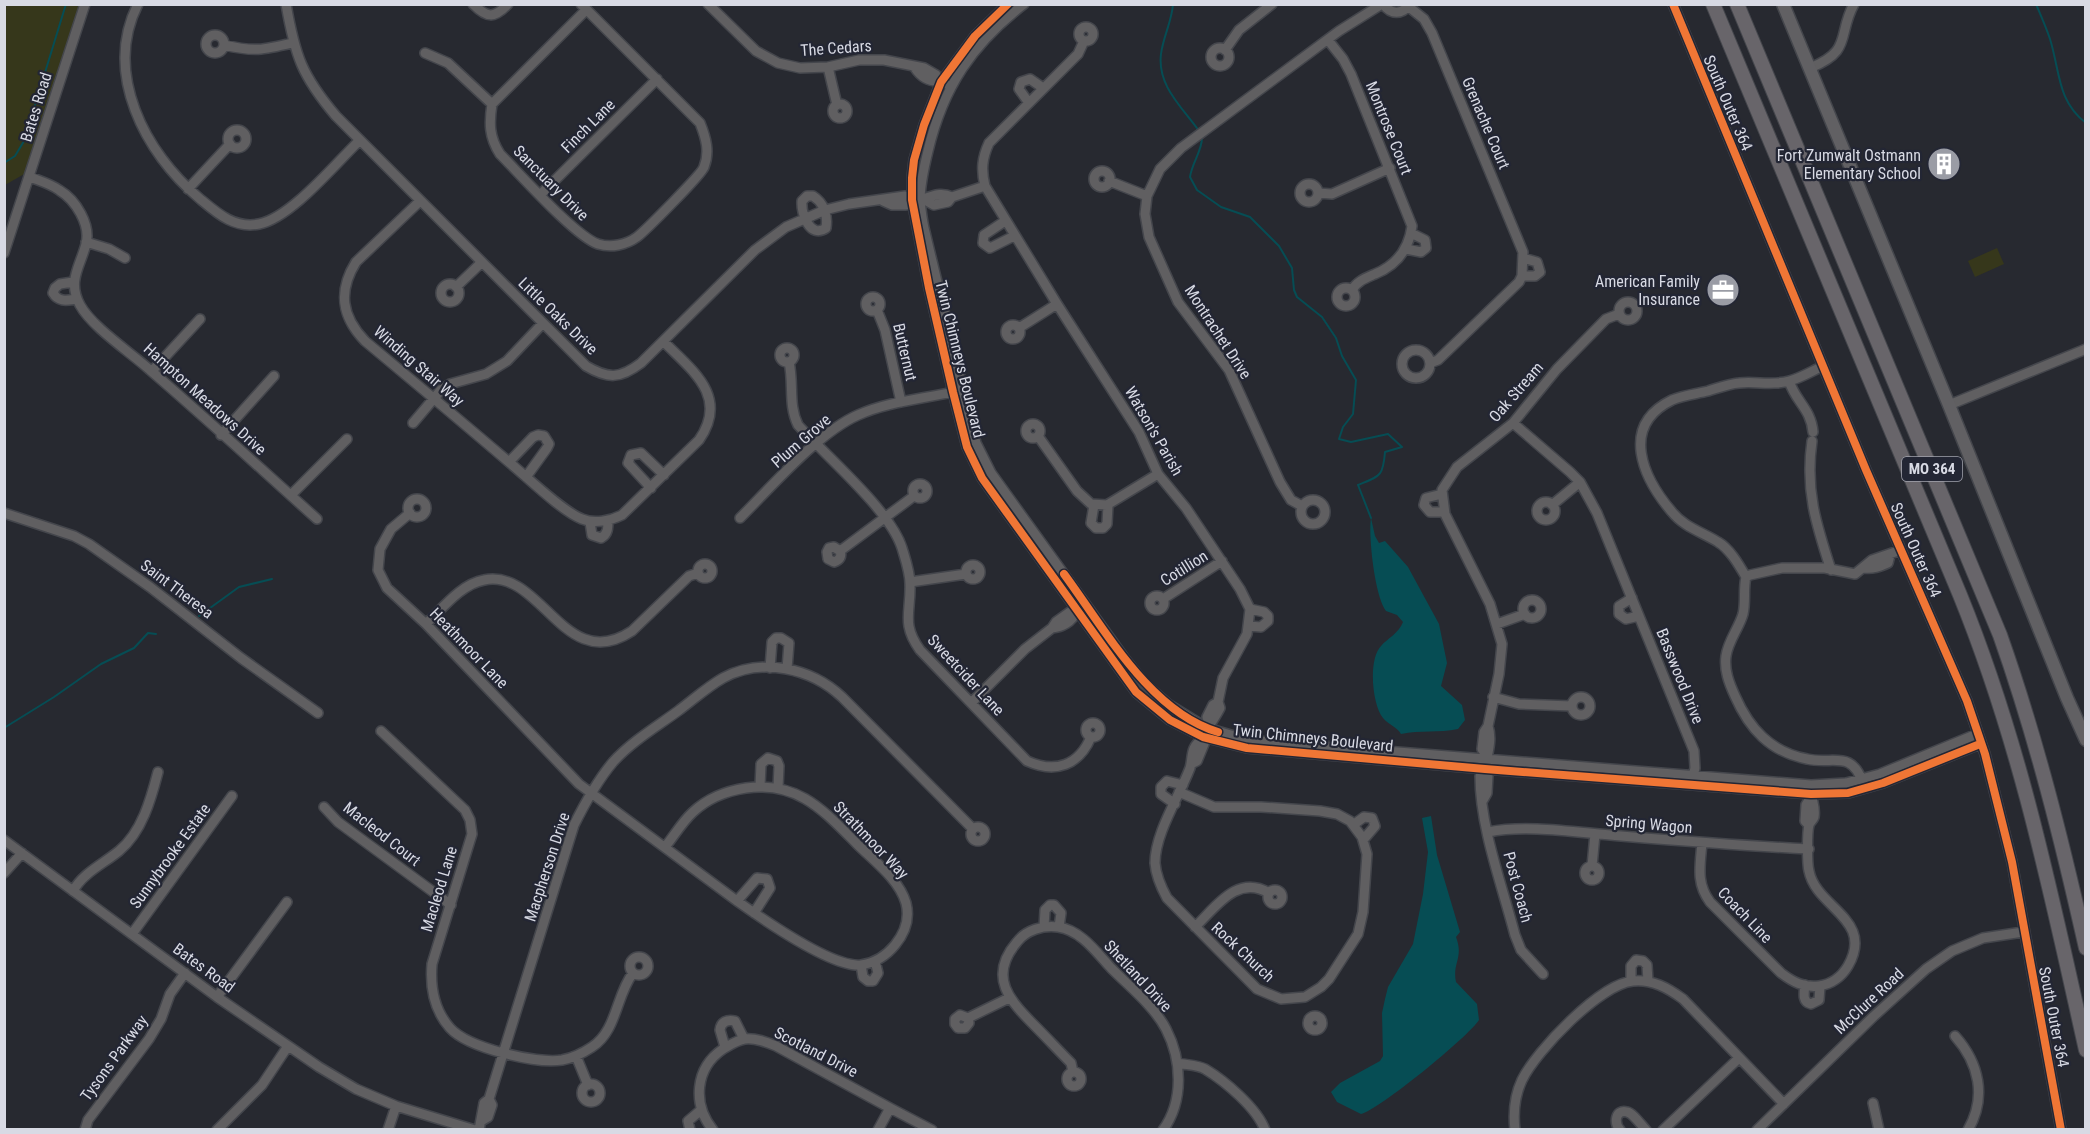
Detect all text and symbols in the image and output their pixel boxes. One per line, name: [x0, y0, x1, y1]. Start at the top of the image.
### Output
street label: The Cedars: [800, 36, 872, 60]
street label: South Outer 364: [1699, 52, 1757, 154]
street label: Bates Road: [16, 70, 56, 144]
street label: Grenache Court: [1458, 74, 1514, 172]
street label: Montrose Court: [1362, 79, 1416, 178]
street label: Finch Lane: [557, 95, 619, 157]
street label: Sanctuary Drive: [509, 141, 593, 225]
place label: Fort Zumwalt Ostmann Elementary School: [1777, 146, 1921, 183]
building icon: Fort Zumwalt Ostmann Elementary School: [1926, 146, 1962, 182]
place label: American Family Insurance: [1595, 272, 1700, 309]
office icon: American Family Insurance: [1705, 272, 1741, 308]
street label: Little Oaks Drive: [514, 273, 602, 359]
street label: Twin Chimneys Boulevard: [931, 278, 989, 440]
street label: Montrachet Drive: [1181, 282, 1255, 382]
street label: Butternut: [889, 321, 921, 383]
street label: Winding Stair Way: [370, 322, 468, 411]
street label: Hampton Meadows Drive: [140, 339, 270, 459]
street label: Oak Stream: [1485, 358, 1547, 426]
street label: Watson's Parish: [1121, 383, 1187, 479]
street label: Plum Grove: [767, 410, 835, 472]
road number: MO 364: [1902, 457, 1962, 481]
street label: South Outer 364: [1887, 500, 1945, 601]
street label: Cotillion: [1157, 546, 1211, 590]
street label: Saint Theresa: [137, 555, 217, 623]
street label: Heathmoor Lane: [426, 604, 512, 692]
street label: Basswood Drive: [1652, 626, 1708, 726]
street label: Sweetcider Lane: [924, 630, 1008, 720]
street label: Twin Chimneys Boulevard: [1232, 720, 1394, 756]
street label: Strathmoor Way: [829, 797, 913, 883]
street label: Macleod Court: [340, 798, 425, 870]
street label: Sunnybrooke Estate: [126, 800, 214, 912]
street label: Macpherson Drive: [520, 810, 574, 924]
street label: Spring Wagon: [1605, 811, 1693, 837]
street label: Macleod Lane: [417, 844, 461, 934]
street label: Post Coach: [1499, 850, 1537, 924]
street label: Coach Line: [1714, 883, 1776, 947]
street label: Rock Church: [1208, 918, 1278, 986]
street label: Shetland Drive: [1100, 936, 1176, 1016]
street label: Bates Road: [169, 939, 239, 997]
street label: McClure Road: [1830, 964, 1908, 1038]
street label: South Outer 364: [2035, 965, 2073, 1069]
street label: Tysons Parkway: [76, 1011, 152, 1105]
street label: Scotland Drive: [771, 1023, 861, 1081]

